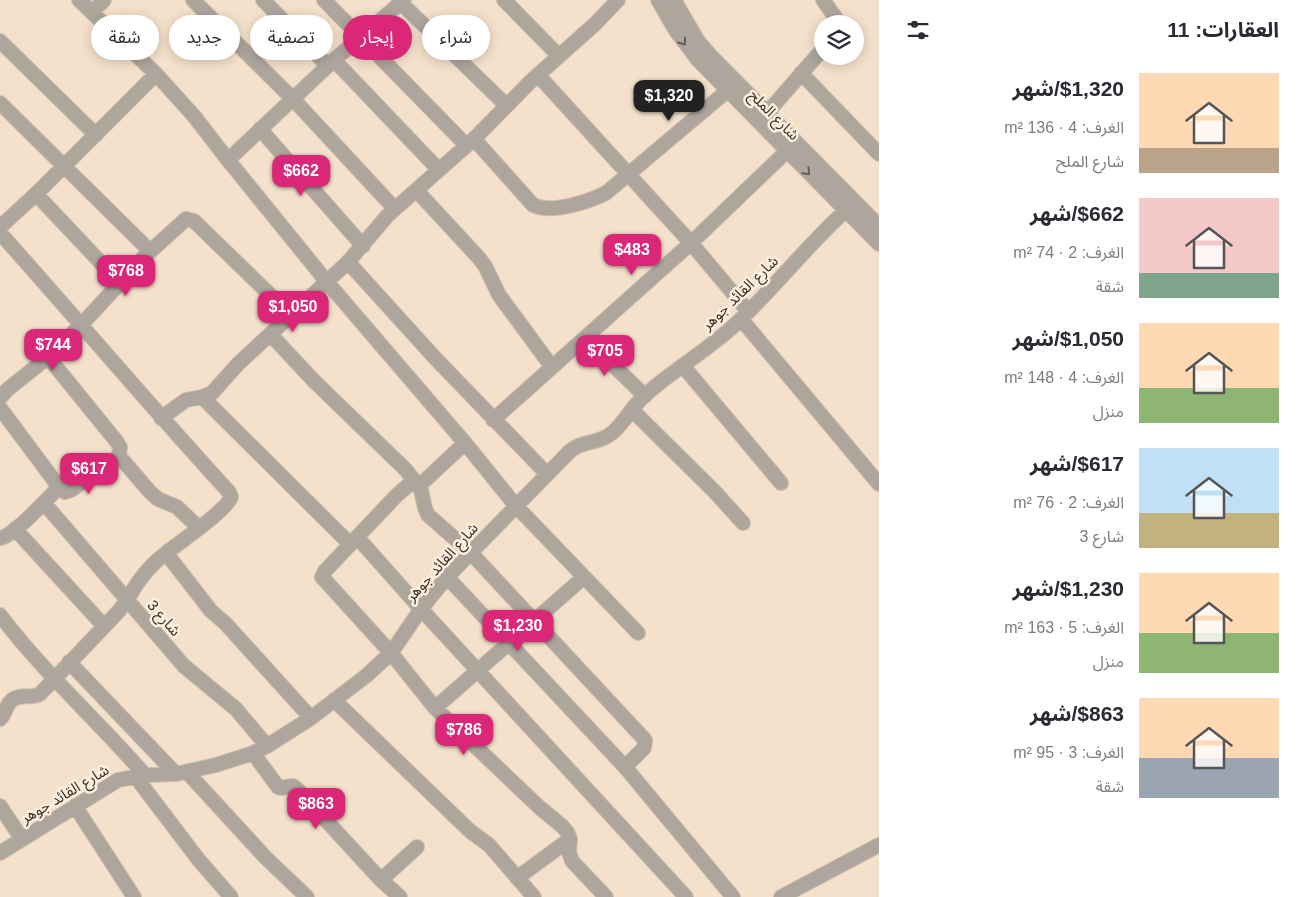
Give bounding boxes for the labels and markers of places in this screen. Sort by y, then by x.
pin: $1,320 [628,80,710,122]
pin: $662 [271,154,331,197]
pin: $483 [602,234,662,276]
pin: $768 [96,254,156,297]
pin: $1,050 [252,290,334,333]
pin: $744 [23,328,83,371]
pin: $705 [575,334,635,377]
pin: $617 [59,452,119,495]
pin: $1,230 [477,610,559,652]
pin: $786 [434,714,494,756]
pin: $863 [286,788,346,830]

